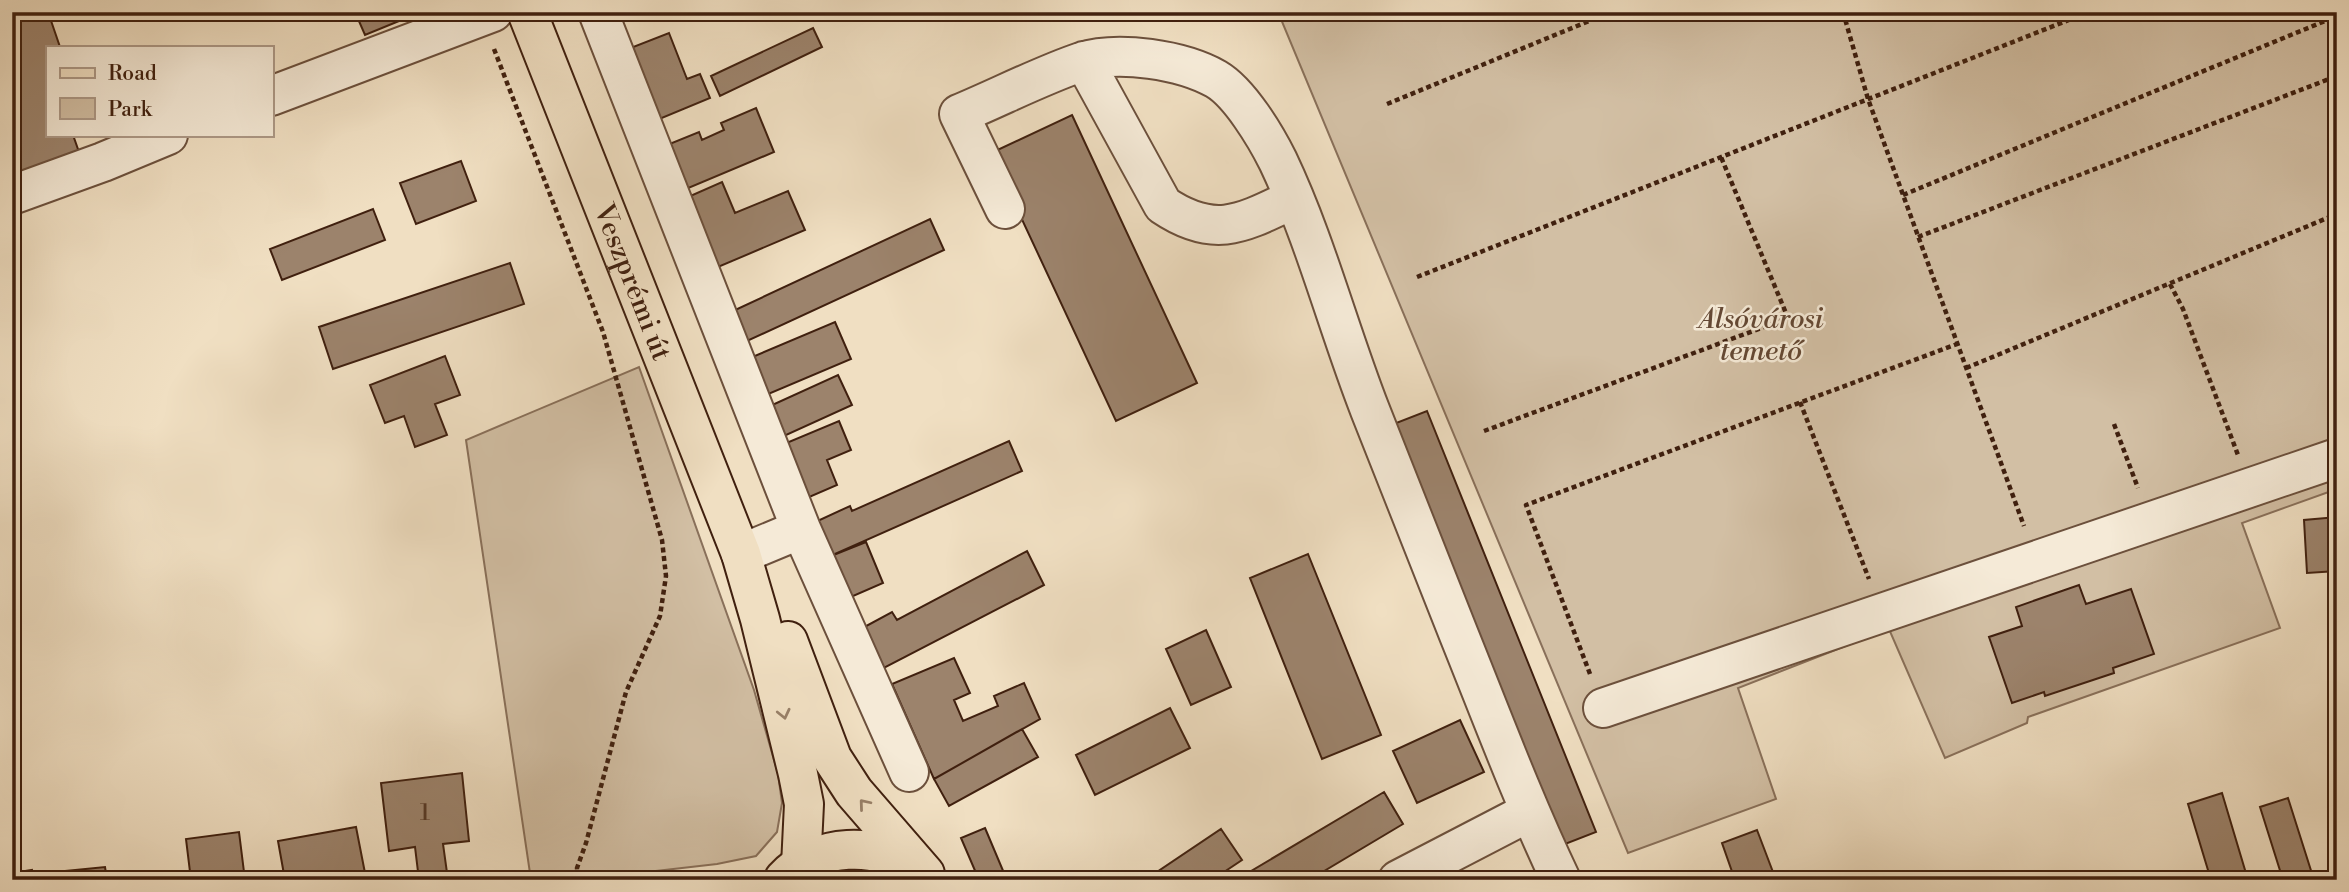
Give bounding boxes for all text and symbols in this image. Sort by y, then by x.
legend [46,46,273,136]
text: Road [108,61,157,87]
text: Park [108,97,153,123]
street label: Veszprémi út [585,198,679,366]
park label: Alsóvárosi temető [1695,302,1824,369]
one-way arrow [775,708,790,720]
house number: 1 [420,798,431,828]
one-way arrow [860,799,872,812]

